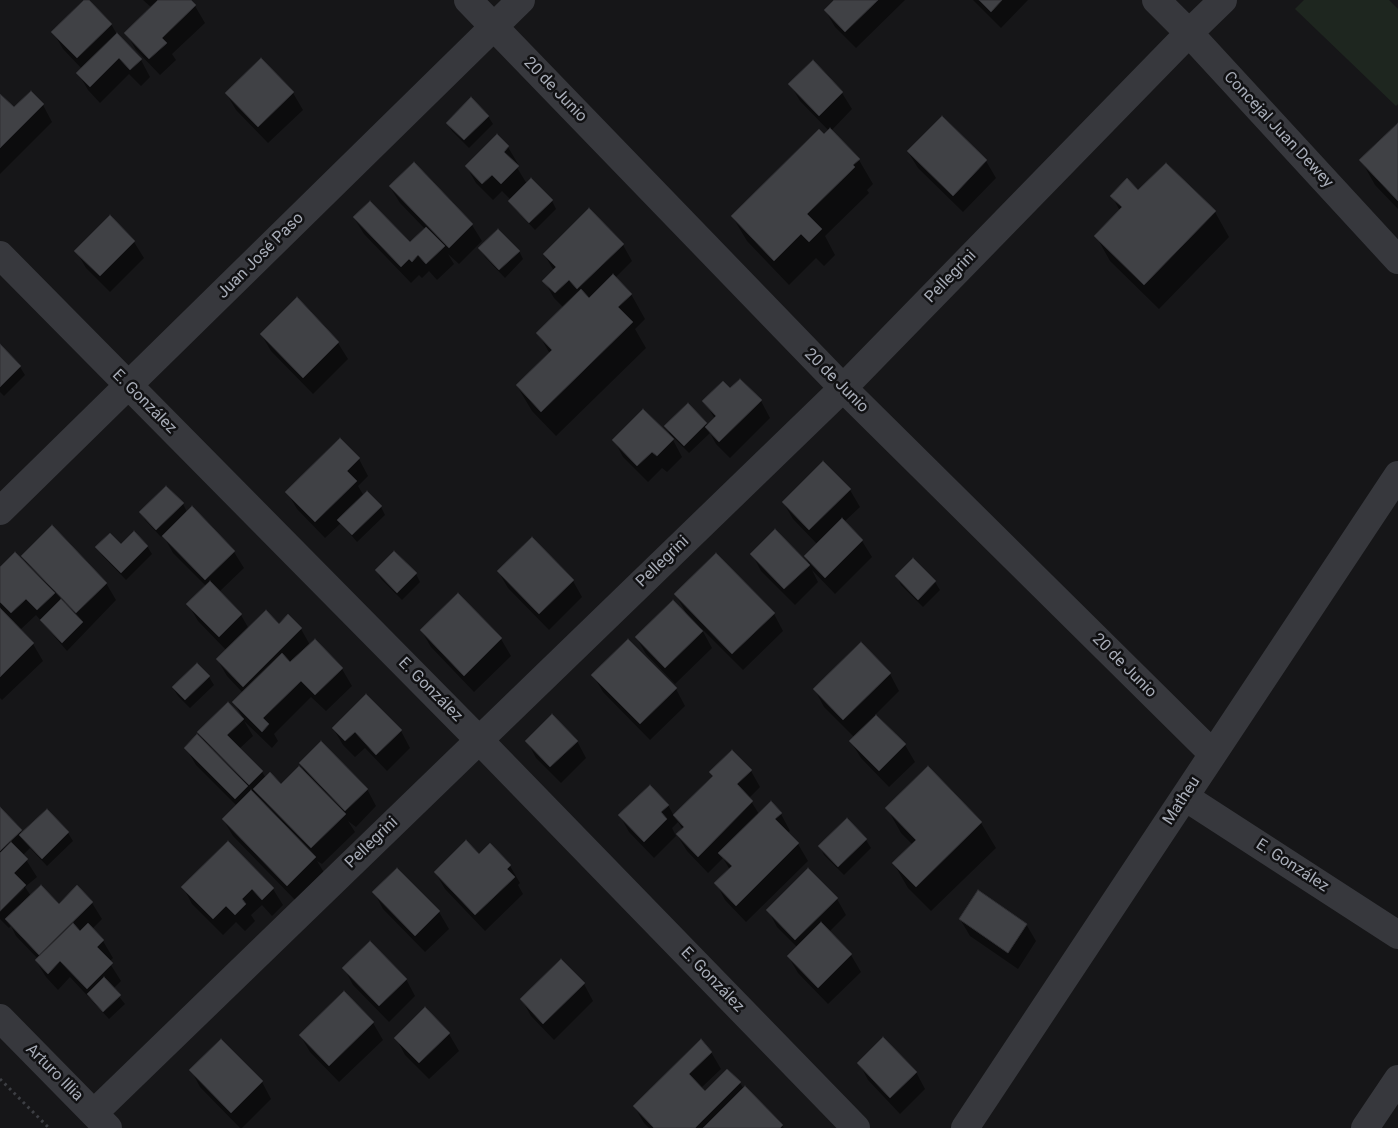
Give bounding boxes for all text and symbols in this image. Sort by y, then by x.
street label: 20 de Junio [519,54,591,126]
street label: Concejal Juan Dewey [1219,68,1337,192]
street label: Juan José Paso [214,209,308,303]
street label: Pellegrini [921,247,981,307]
street label: 20 de Junio [800,345,872,417]
street label: E. González [108,366,180,438]
street label: Pellegrini [633,532,693,592]
street label: 20 de Junio [1088,630,1160,702]
street label: E. González [394,654,466,726]
street label: Matheu [1159,773,1205,829]
street label: Pellegrini [342,813,402,873]
street label: E. González [1252,835,1332,897]
street label: E. González [676,943,748,1017]
street label: Arturo Illia [21,1040,87,1106]

